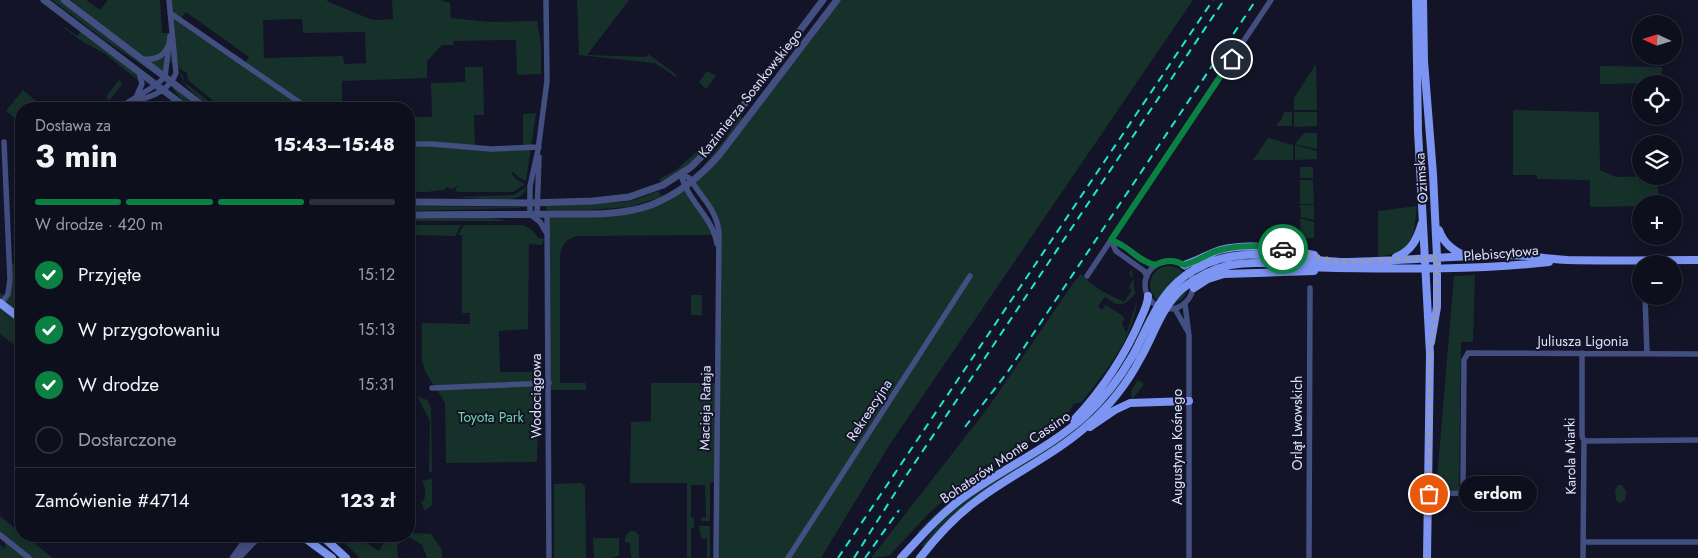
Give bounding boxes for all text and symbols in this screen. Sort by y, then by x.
north arrow [1632,15,1682,65]
map controls [1632,15,1682,305]
street label: Kazimierza Sosnkowskiego [693,24,807,162]
pin [1211,38,1253,80]
icon: home [1218,45,1246,73]
button: locate [1632,75,1682,125]
text: Dostawa za [35,114,111,137]
text: 15:43–15:48 [274,131,395,158]
text: 3 min [35,133,118,179]
button: layers [1632,135,1682,185]
street label: Ozimska [1409,152,1433,204]
button: + [1632,195,1682,245]
text: W drodze · 420 m [35,213,163,236]
courier [1258,224,1308,274]
icon: car [1269,235,1297,263]
street label: Plebiscytowa [1463,240,1539,266]
button: − [1632,255,1682,305]
icon: check [35,261,63,289]
text: Przyjęte [78,261,141,288]
text: 15:12 [358,263,395,286]
icon: check [35,316,63,344]
text: W przygotowaniu [78,316,220,343]
text: 15:13 [358,318,395,341]
street label: Juliusza Ligonia [1535,331,1629,351]
street label: Wodociągowa [526,354,546,438]
street label: Macieja Rataja [694,365,716,451]
icon: check [35,371,63,399]
text: W drodze [78,371,159,398]
text: 15:31 [358,373,395,396]
street label: Rekreacyjna [841,375,897,445]
street label: Orląt Lwowskich [1287,376,1307,470]
street label: Augustyna Kośnego [1167,389,1187,505]
street label: Bohaterów Monte Cassino [936,406,1074,508]
park label: Toyota Park [458,407,525,427]
street label: Karola Miarki [1559,417,1581,495]
text: Dostarczone [78,426,177,453]
pin [1408,473,1450,515]
callout: erdom [1459,476,1536,512]
icon: bag [1415,480,1443,508]
text: erdom [1474,482,1522,505]
text: Zamówienie #4714 [35,487,190,514]
text: 123 zł [340,487,395,514]

